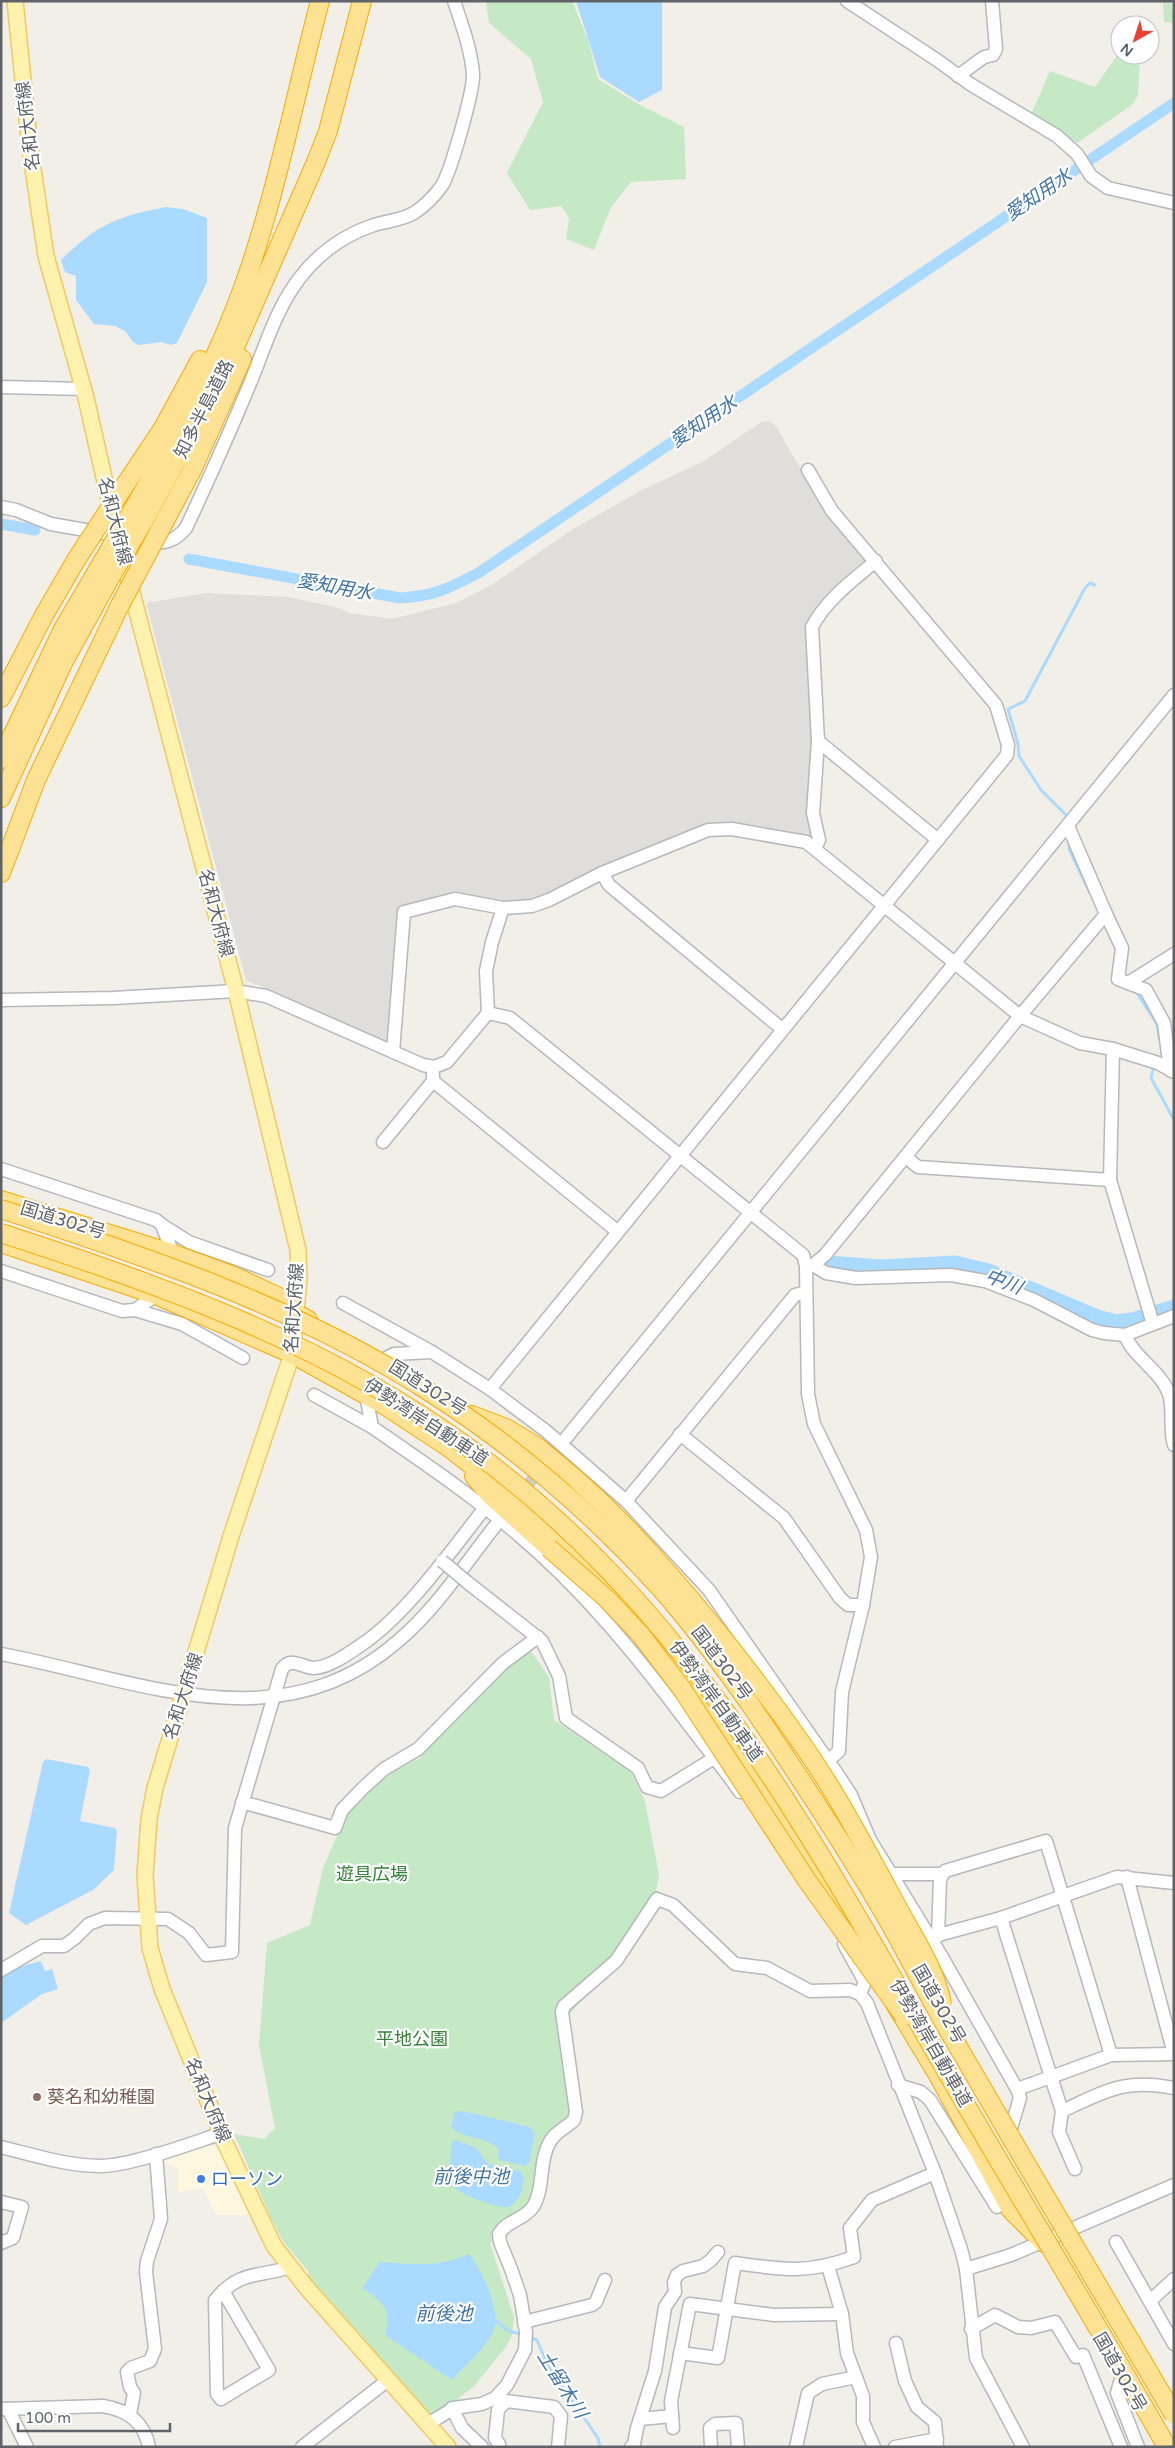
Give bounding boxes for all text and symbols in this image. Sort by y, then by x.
north arrow [1110,15,1160,65]
text: N [1117,40,1137,60]
street label: 名和大府線 [12,80,44,172]
water label: 愛知用水 [1001,163,1078,225]
street label: 知多半島道路 [170,356,238,462]
water label: 愛知用水 [666,390,743,452]
street label: 名和大府線 [93,475,137,567]
water label: 愛知用水 [295,570,376,605]
street label: 名和大府線 [194,867,238,959]
street label: 国道302号 [18,1197,108,1243]
street label: 名和大府線 [280,1262,308,1354]
water label: 中川 [982,1265,1027,1300]
street label: 国道302号 [385,1355,471,1421]
street label: 伊勢湾岸自動車道 [360,1374,492,1470]
street label: 国道302号 [687,1621,757,1705]
street label: 伊勢湾岸自動車道 [665,1636,767,1766]
street label: 名和大府線 [159,1650,207,1742]
park label: 遊具広場 [336,1863,408,1885]
street label: 国道302号 [907,1960,971,2048]
street label: 伊勢湾岸自動車道 [885,1975,977,2111]
park label: 平地公園 [376,2028,448,2050]
street label: 名和大府線 [180,2054,236,2146]
place label: 葵名和幼稚園 [47,2086,155,2108]
marker: 葵名和幼稚園 [31,2091,43,2103]
water label: 前後中池 [433,2166,511,2188]
place label: ローソン [211,2168,283,2190]
marker: ローソン [195,2173,207,2185]
water label: 前後池 [415,2303,474,2325]
street label: 国道302号 [1088,2328,1152,2416]
water label: 土留木川 [533,2346,593,2424]
scale bar [18,2400,170,2432]
text: 100 m [25,2409,71,2427]

